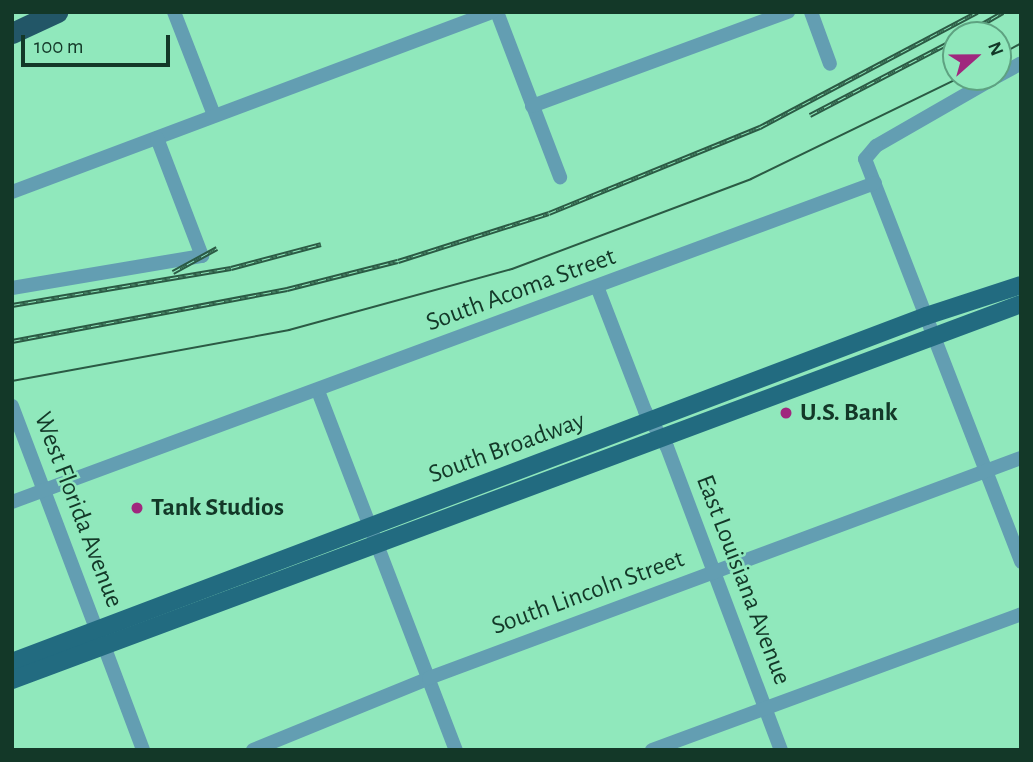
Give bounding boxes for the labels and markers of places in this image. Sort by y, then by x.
place label: U.S. Bank [800,397,898,429]
marker: U.S. Bank [778,405,794,421]
place label: Tank Studios [151,492,284,524]
marker: Tank Studios [129,500,145,516]

